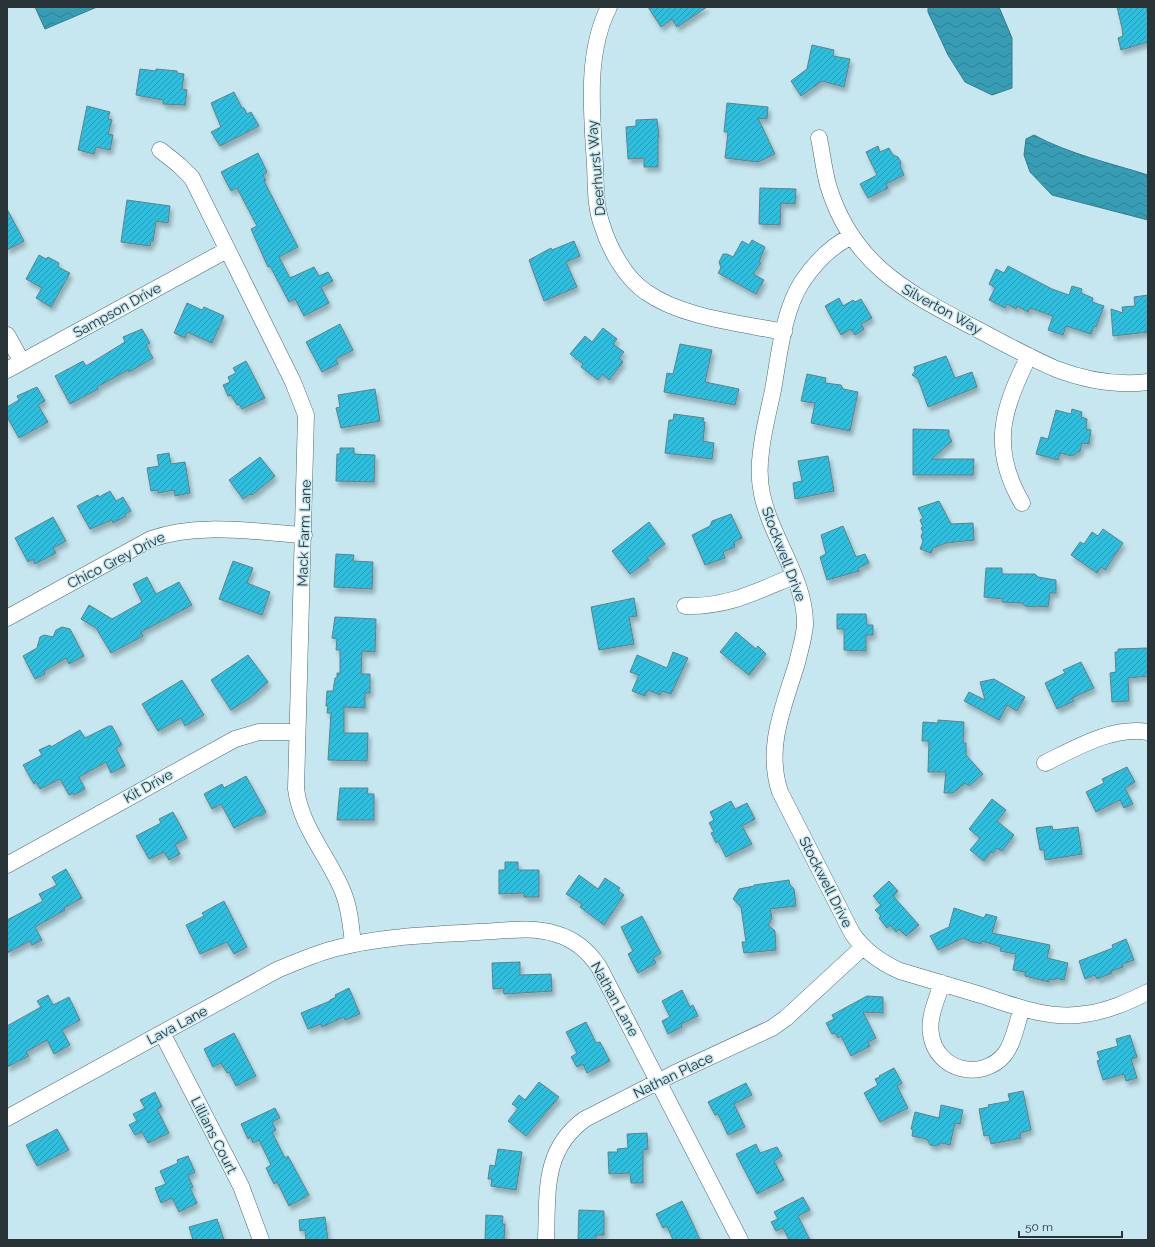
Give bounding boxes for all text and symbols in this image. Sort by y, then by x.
street label: Deerhurst Way [584,119,608,217]
street label: Sampson Drive [70,279,164,341]
street label: Silverton Way [899,281,985,338]
street label: Mack Farm Lane [294,479,314,587]
street label: Stockwell Drive [759,505,809,603]
street label: Chico Grey Drive [65,529,167,591]
street label: Kit Drive [121,766,175,806]
street label: Stockwell Drive [796,834,856,930]
street label: Nathan Lane [588,959,642,1039]
street label: Lava Lane [144,1002,210,1048]
street label: Nathan Place [631,1049,715,1101]
street label: Lillians Court [188,1094,240,1176]
scale bar [1019,1213,1122,1239]
text: 50 m [1025,1220,1053,1234]

